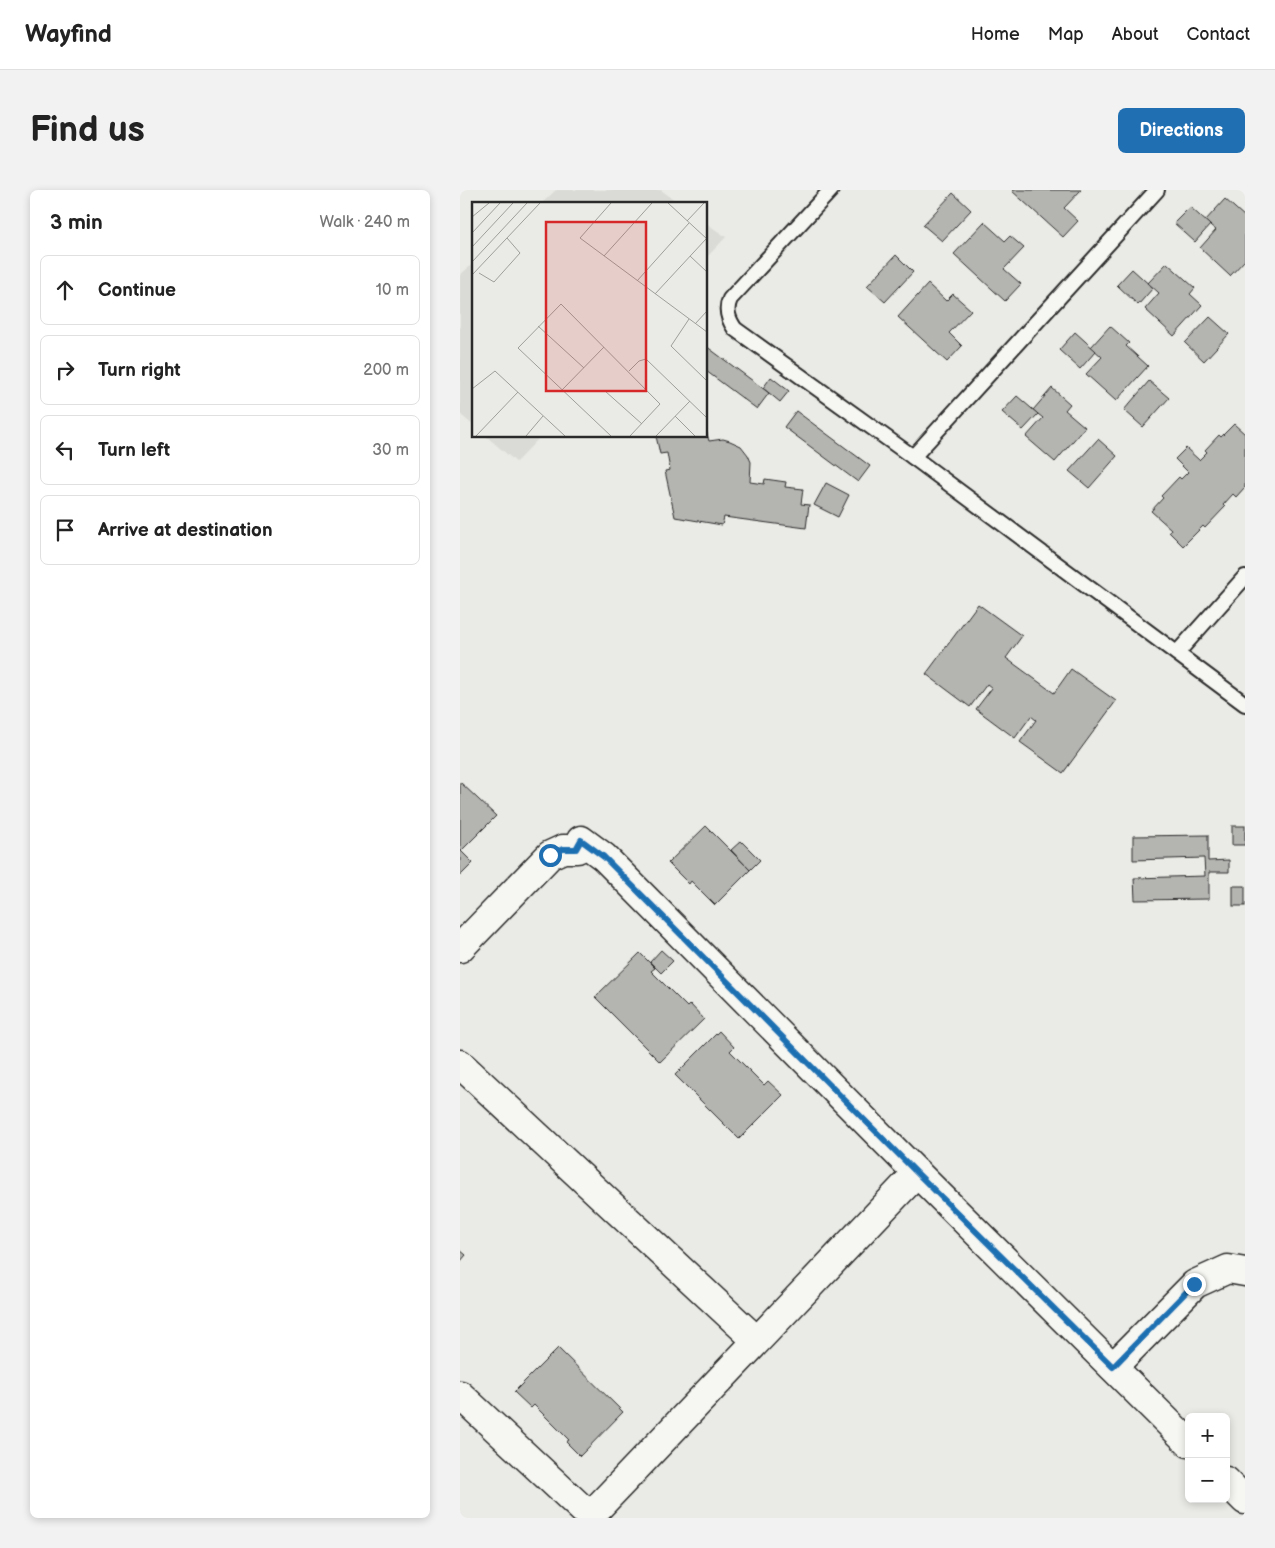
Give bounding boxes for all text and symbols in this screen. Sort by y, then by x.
text: Wayfind [25,20,112,49]
text: Home [971,24,1020,45]
text: Map [1048,24,1084,45]
text: About [1112,24,1159,45]
text: Contact [1187,24,1250,45]
button: Directions [1118,108,1245,153]
text: Find us [30,109,145,152]
inset map [472,202,708,438]
text: 3 min [50,210,103,235]
text: Walk · 240 m [320,213,410,232]
icon: ahead [51,276,79,304]
text: Continue [98,279,176,302]
text: 10 m [376,281,409,300]
icon: right [51,356,79,384]
text: Turn right [98,359,181,382]
text: 200 m [363,361,409,380]
icon: left [51,436,79,464]
text: Turn left [98,439,170,462]
text: 30 m [372,441,409,460]
icon: arrive [51,516,79,544]
text: Arrive at destination [98,519,273,542]
route start [539,844,562,867]
route end [1183,1273,1206,1296]
map controls [1185,1413,1230,1503]
button: + [1185,1413,1230,1458]
button: − [1185,1458,1230,1503]

